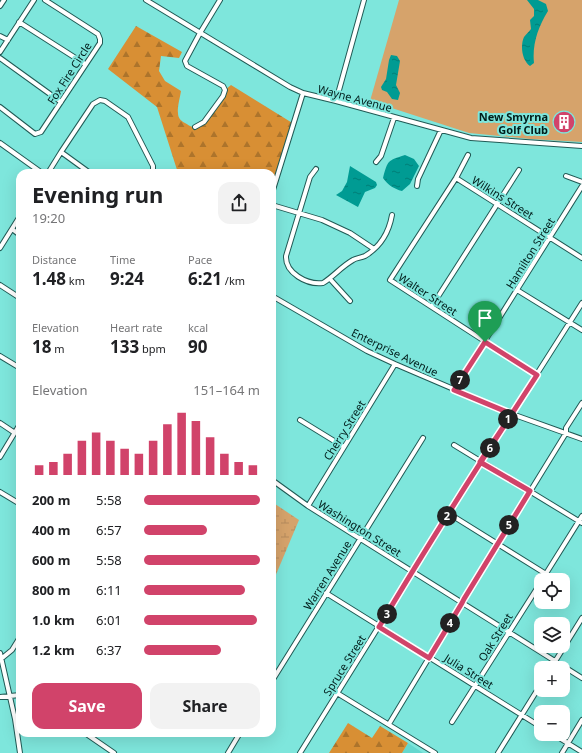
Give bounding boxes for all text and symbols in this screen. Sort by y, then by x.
street label: Fox Fire Circle [43,39,95,107]
street label: Wayne Avenue [316,81,394,115]
place label: New Smyrna Golf Club [479,109,548,137]
building icon: New Smyrna Golf Club [551,109,577,135]
street label: Wilkins Street [469,172,537,222]
text: Evening run [32,179,163,209]
button: share [218,182,260,224]
text: 19:20 [32,209,65,227]
street label: Hamilton Street [502,215,558,291]
text: Distance [32,252,77,267]
text: Time [110,252,135,267]
text: Pace [188,252,212,267]
text: 1.48 [32,267,66,290]
text: 9:24 [110,267,144,290]
text: 6:21 [188,267,222,290]
street label: Walter Street [396,269,460,319]
text: km [66,273,85,288]
text: /km [222,273,245,288]
pin [468,301,502,342]
icon: arrive [474,307,496,329]
text: Elevation [32,320,79,335]
text: Heart rate [110,320,163,335]
text: kcal [188,320,208,335]
street label: Enterprise Avenue [349,324,441,380]
text: 18 [32,335,51,358]
text: 133 [110,335,139,358]
text: 90 [188,335,207,358]
text: m [51,341,65,356]
text: bpm [139,341,166,356]
pin: 7 [450,370,470,390]
text: 7 [457,372,463,387]
text: Elevation [32,381,88,399]
text: 151–164 m [193,381,260,399]
street label: Cherry Street [320,397,368,463]
pin: 1 [498,409,518,429]
text: 1 [505,411,511,426]
pin: 6 [480,438,500,458]
text: 6 [487,440,493,455]
text: 200 m [32,491,70,509]
text: 5:58 [96,491,122,509]
street label: Washington Street [315,496,405,560]
pin: 2 [437,506,457,526]
text: 2 [444,508,450,523]
pin: 5 [499,515,519,535]
text: 5 [506,517,512,532]
text: 400 m [32,521,70,539]
text: 6:57 [96,521,122,539]
street label: Warren Avenue [300,537,354,613]
text: 600 m [32,551,70,569]
text: 5:58 [96,551,122,569]
map controls [534,573,570,741]
button: locate [534,573,570,609]
text: 800 m [32,581,70,599]
text: 6:11 [96,581,122,599]
pin: 3 [377,604,397,624]
text: 3 [384,606,390,621]
street label: Oak Street [474,610,516,664]
text: 1.0 km [32,611,75,629]
text: 6:01 [96,611,122,629]
pin: 4 [440,613,460,633]
text: 4 [447,615,453,630]
button: layers [534,617,570,653]
street label: Spruce Street [319,632,369,698]
text: 1.2 km [32,641,75,659]
text: 6:37 [96,641,122,659]
street label: Julia Street [441,649,496,692]
button: + [534,661,570,697]
button: Save [32,683,142,729]
button: Share [150,683,260,729]
button: − [534,705,570,741]

